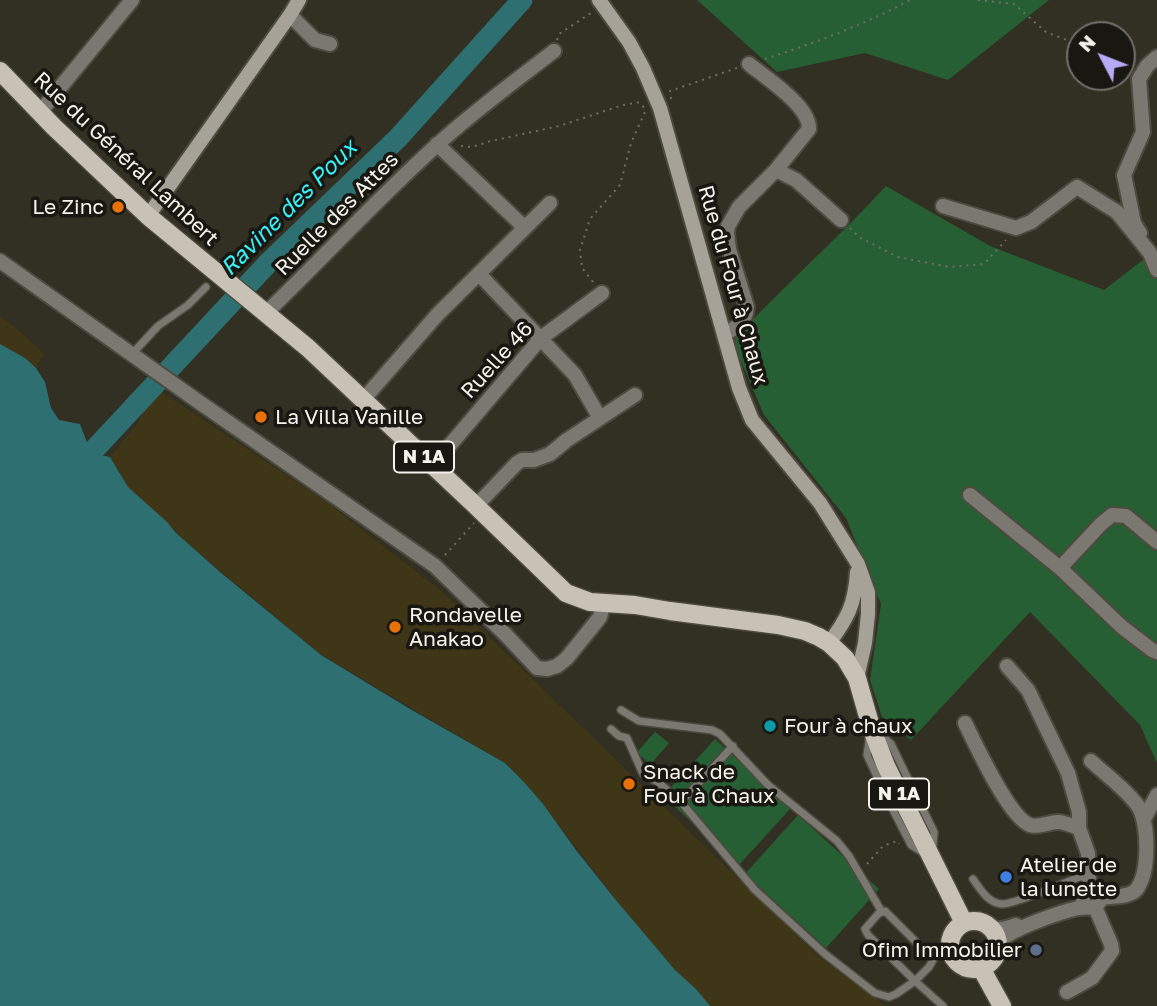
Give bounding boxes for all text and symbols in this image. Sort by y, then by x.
north arrow [1066,21,1136,91]
text: N [1073,30,1100,56]
street label: Rue du Général Lambert [28,67,224,251]
water label: Ravine des Poux [215,134,363,282]
street label: Ruelle des Attes [270,147,404,281]
street label: Rue du Four à Chaux [692,182,774,388]
place label: Le Zinc [32,194,104,220]
marker: Le Zinc [110,199,126,215]
street label: Ruelle 46 [456,316,538,404]
place label: La Villa Vanille [275,404,423,430]
marker: La Villa Vanille [253,409,269,425]
road number: N 1A [394,442,454,472]
place label: Rondavelle Anakao [409,602,522,652]
marker: Rondavelle Anakao [387,619,403,635]
place label: Four à chaux [784,713,913,739]
marker: Four à chaux [762,718,778,734]
place label: Snack de Four à Chaux [643,759,774,809]
marker: Snack de Four à Chaux [621,776,637,792]
road number: N 1A [869,778,929,810]
place label: Atelier de la lunette [1020,852,1117,902]
marker: Atelier de la lunette [998,869,1014,885]
place label: Ofim Immobilier [862,937,1022,963]
marker: Ofim Immobilier [1028,942,1044,958]

